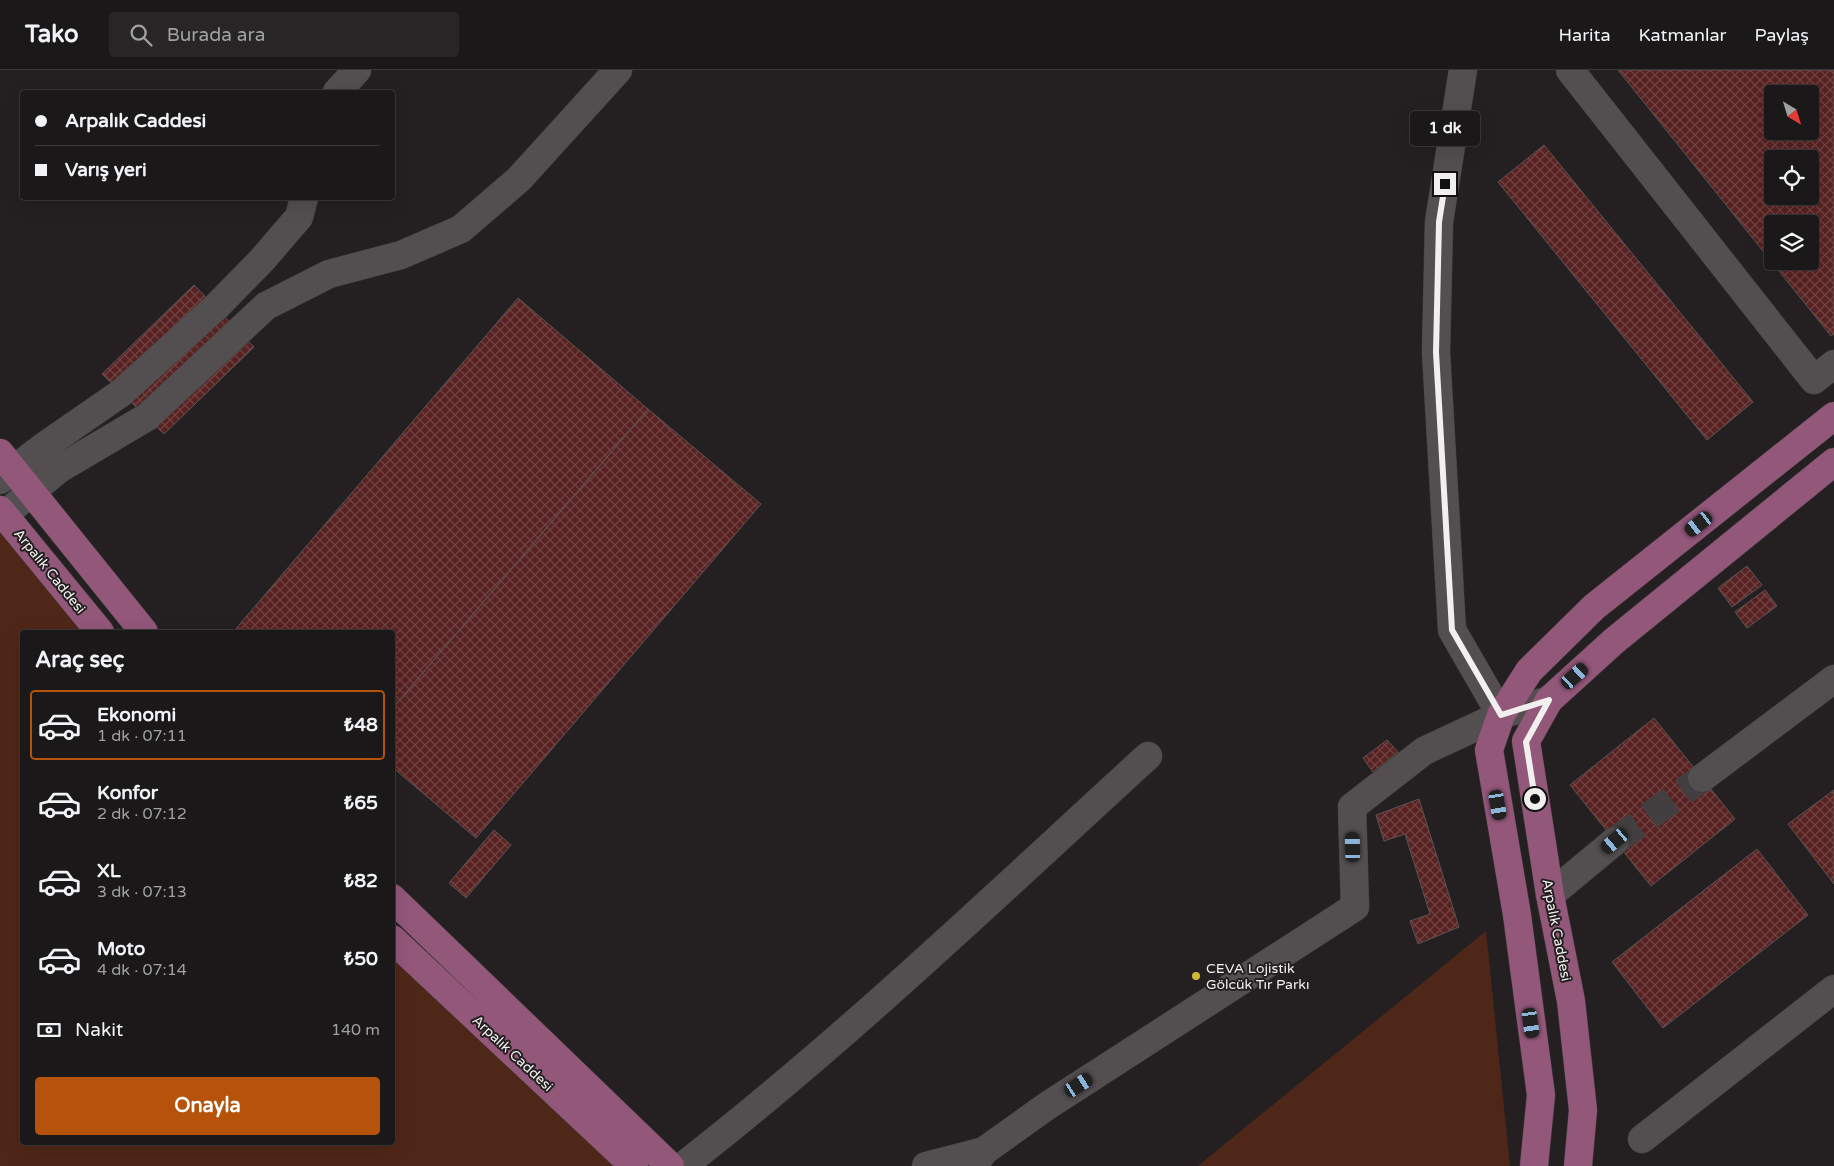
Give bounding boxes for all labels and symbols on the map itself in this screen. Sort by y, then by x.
north arrow [1764,85,1819,140]
callout: 1 dk [1410,112,1480,146]
route end [1434,173,1456,195]
car [1682,509,1715,539]
street label: Arpalık Caddesi [10,526,89,617]
car [1558,660,1591,692]
route start [1524,788,1546,810]
car [1488,789,1507,821]
car [1598,826,1631,856]
car [1345,832,1360,862]
street label: Arpalık Caddesi [1538,877,1575,983]
place label: CEVA Lojistik Gölcük Tır Parkı [1206,960,1309,993]
marker: CEVA Lojistik Gölcük Tır Parkı [1190,970,1202,982]
car [1521,1007,1540,1039]
street label: Arpalık Caddesi [469,1012,557,1095]
car [1062,1071,1095,1099]

